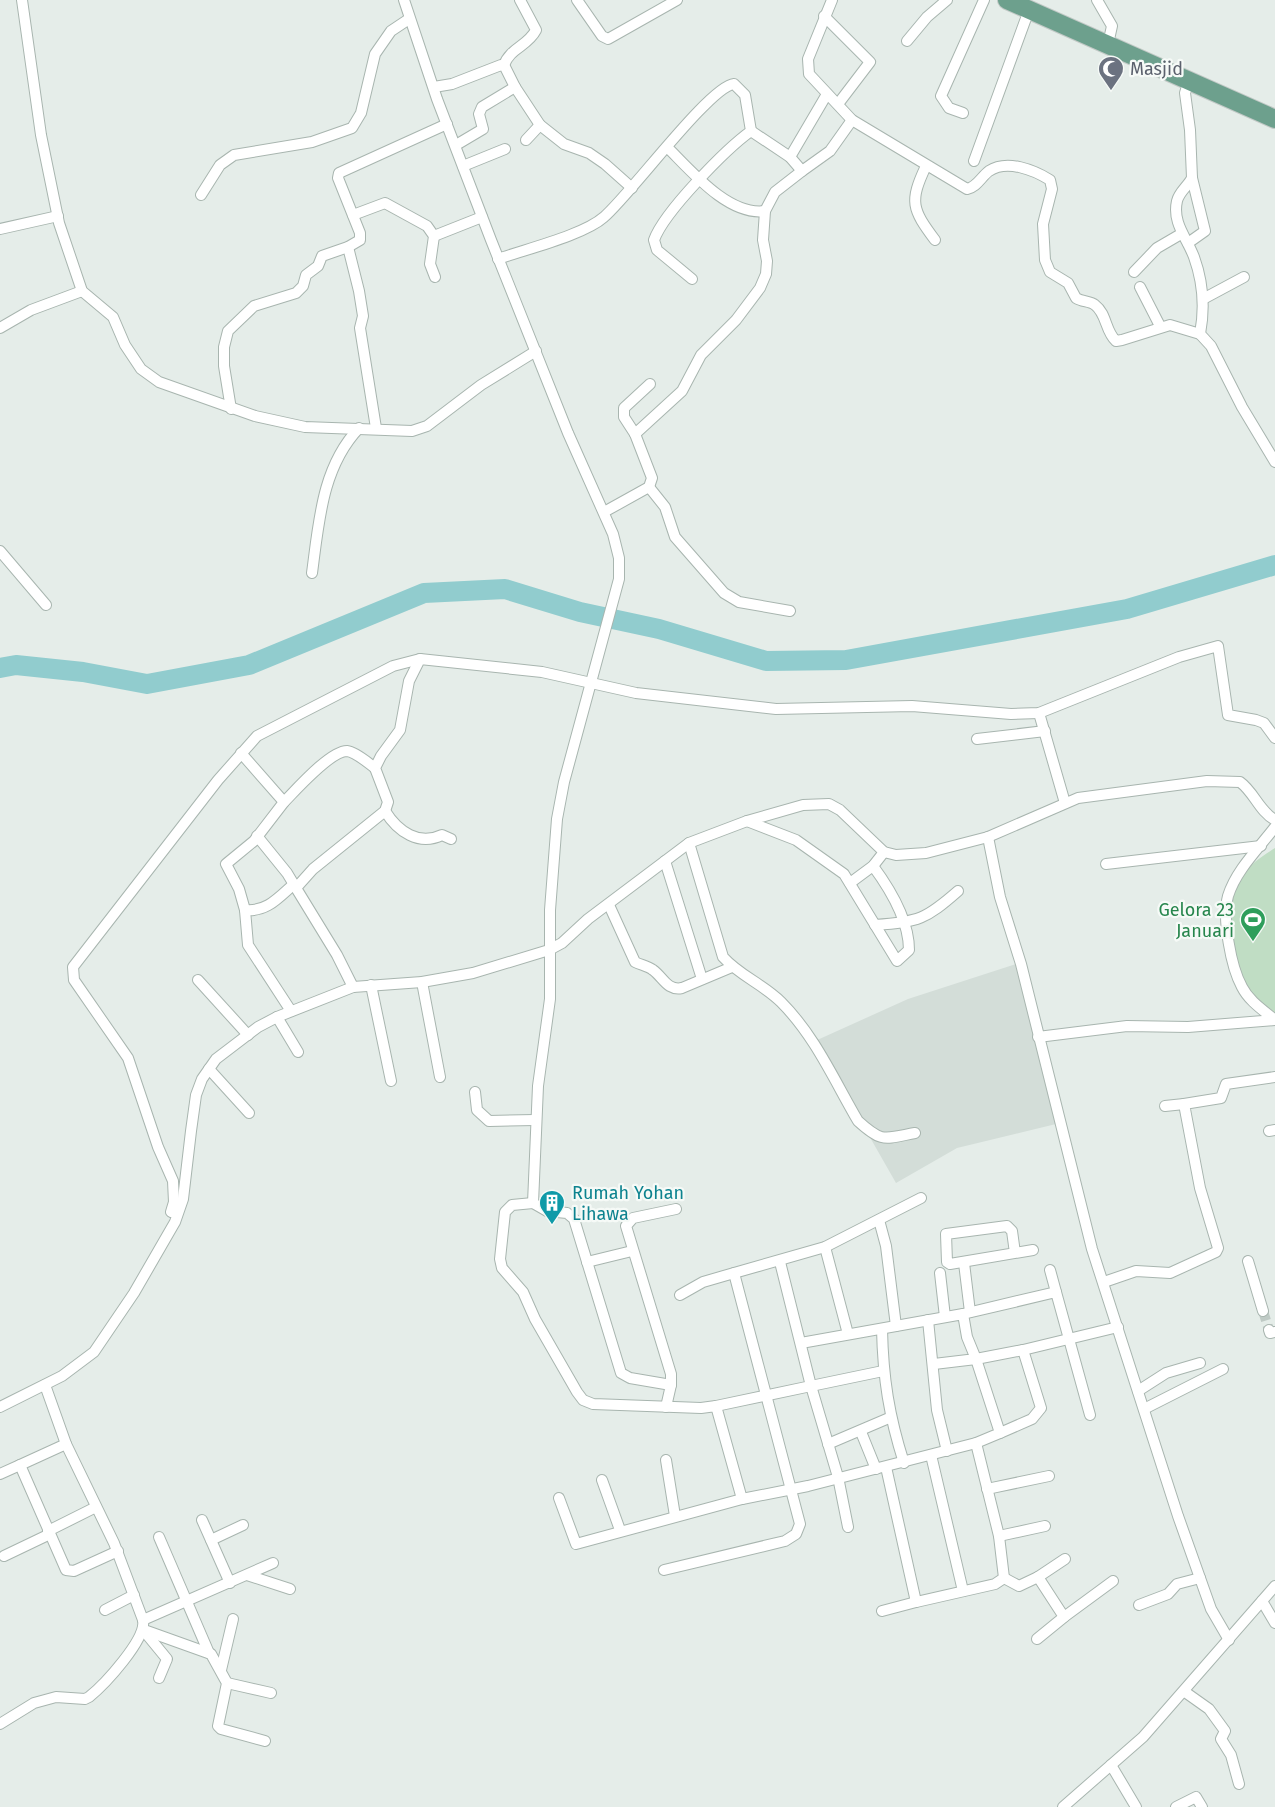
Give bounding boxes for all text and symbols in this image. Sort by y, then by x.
mosque icon: Masjid [1096,54,1126,92]
place label: Masjid [1130,58,1183,80]
place label: Gelora 23 Januari [1158,899,1234,942]
sports icon: Gelora 23 Januari [1238,905,1268,943]
place label: Rumah Yohan Lihawa [572,1182,684,1225]
building icon: Rumah Yohan Lihawa [537,1188,567,1226]

